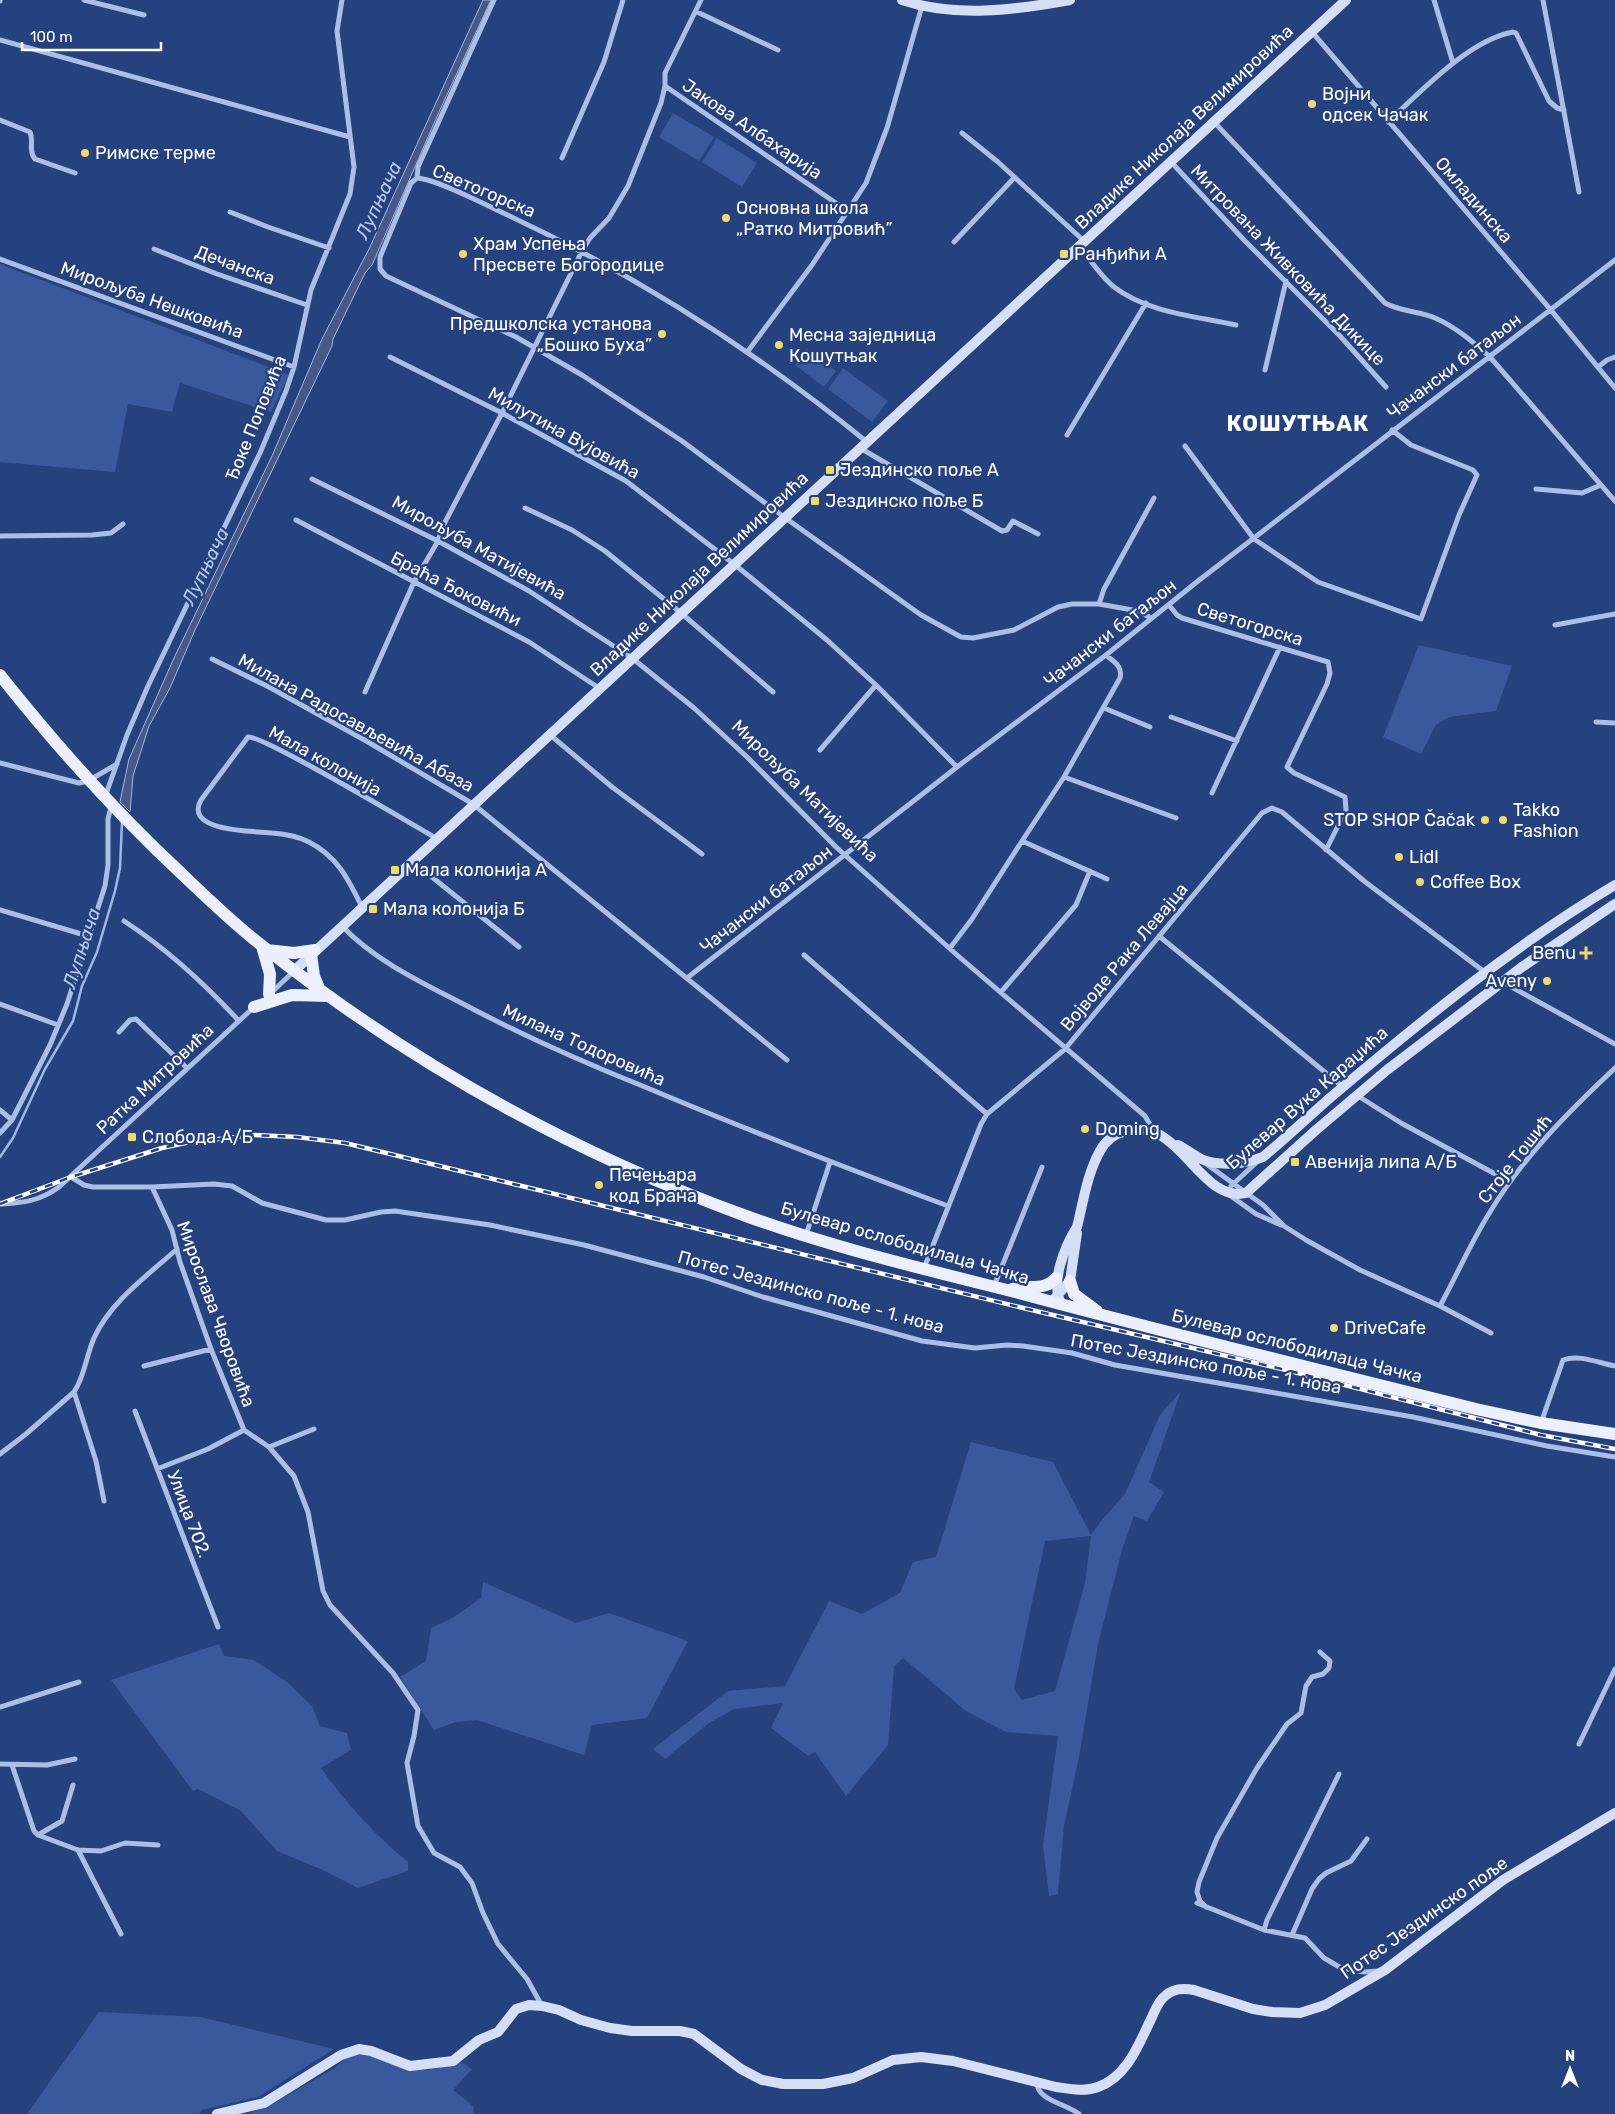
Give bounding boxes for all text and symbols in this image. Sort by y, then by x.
scale bar [22,20,161,52]
street label: Владике Николаја Велимировића [1070,20,1298,234]
text: 100 m [30,28,72,46]
street label: Јакова Албахарија [678,74,826,184]
place label: Војни одсек Чачак [1322,83,1429,126]
marker: Војни одсек Чачак [1306,98,1318,110]
place label: Римске терме [95,142,216,164]
marker: Римске терме [79,147,91,159]
street label: Омладинска [1431,152,1517,248]
water label: Лупњача [350,158,406,244]
street label: Светогорска [429,159,539,223]
street label: Митрована Живковића Дикице [1186,160,1390,370]
place label: Основна школа „Ратко Митровић” [736,197,893,240]
marker: Основна школа „Ратко Митровић” [720,212,732,224]
place label: Храм Успења Пресвете Богородице [473,233,664,276]
street label: Дечанска [192,240,278,290]
place label: Ранђићи А [1074,243,1167,265]
marker: Храм Успења Пресвете Богородице [457,248,469,260]
marker: Ранђићи А [1058,248,1070,260]
street label: Мирољуба Нешковића [58,257,246,343]
street label: Чачански батаљон [1383,308,1525,424]
place label: Предшколска установа „Бошко Буха” [450,313,652,356]
place label: Месна заједница Кошутњак [789,324,936,367]
marker: Предшколска установа „Бошко Буха” [656,328,668,340]
marker: Месна заједница Кошутњак [773,339,785,351]
street label: Ђоке Поповића [221,352,291,484]
street label: Милутина Вујовића [484,382,644,484]
district label: КОШУТЊАК [1227,410,1369,437]
place label: Јездинско поље А [840,459,999,481]
marker: Јездинско поље А [824,464,836,476]
street label: Владике Николаја Велимировића [585,467,813,681]
place label: Јездинско поље Б [825,490,983,512]
street label: Мирољуба Матијевића [388,491,570,605]
marker: Јездинско поље Б [809,495,821,507]
water label: Лупњача [176,524,234,609]
street label: Браћа Ђоковићи [387,547,525,631]
street label: Чачански батаљон [1039,574,1181,692]
street label: Светогорска [1194,597,1306,651]
street label: Милана Радосављевића Абаза [234,649,478,797]
street label: Мирољуба Матијевића [727,715,883,867]
street label: Мала колонија [265,721,385,801]
place label: Takko Fashion [1513,799,1579,842]
place label: STOP SHOP Čačak [1323,809,1476,831]
marker: STOP SHOP Čačak [1479,814,1491,826]
marker: Takko Fashion [1497,814,1509,826]
street label: Чачански батаљон [695,840,837,958]
place label: Lidl [1409,846,1439,868]
marker: Lidl [1393,851,1405,863]
place label: Мала колонија А [405,859,547,881]
marker: Мала колонија А [389,864,401,876]
place label: Coffee Box [1430,871,1521,893]
marker: Coffee Box [1414,876,1426,888]
street label: Војводе Рака Левајца [1056,878,1192,1036]
place label: Мала колонија Б [383,898,525,920]
marker: Мала колонија Б [367,903,379,915]
water label: Лупњача [57,905,105,992]
place label: Benu [1532,942,1576,964]
marker: Benu [1580,947,1592,959]
place label: Aveny [1485,970,1537,992]
marker: Aveny [1541,975,1553,987]
street label: Милана Тодоровића [499,999,669,1091]
street label: Ратка Митровића [92,1019,218,1139]
street label: Булевар Вука Караџића [1222,1022,1392,1174]
street label: Стоје Тошић [1473,1110,1557,1208]
place label: Doming [1095,1118,1160,1140]
marker: Doming [1079,1123,1091,1135]
place label: Слобода А/Б [142,1126,253,1148]
marker: Слобода А/Б [126,1131,138,1143]
place label: Авенија липа А/Б [1305,1151,1457,1173]
marker: Авенија липа А/Б [1289,1156,1301,1168]
place label: Печењара код Брана [609,1164,697,1207]
marker: Печењара код Брана [593,1179,605,1191]
street label: Булевар ослободилаца Чачка [778,1197,1032,1289]
street label: Мирослава Чворовића [172,1218,260,1410]
street label: Потес Јездинско поље - 1. нова [676,1246,946,1338]
street label: Булевар ослободилаца Чачка [1170,1304,1424,1388]
place label: DriveCafe [1344,1317,1426,1339]
marker: DriveCafe [1328,1322,1340,1334]
street label: Потес Јездинско поље - 1. нова [1069,1329,1343,1399]
street label: Улица 702. [162,1467,216,1561]
street label: Потес Јездинско поље [1336,1852,1512,1984]
north arrow [1545,2044,1595,2094]
text: N [1565,2048,1575,2065]

